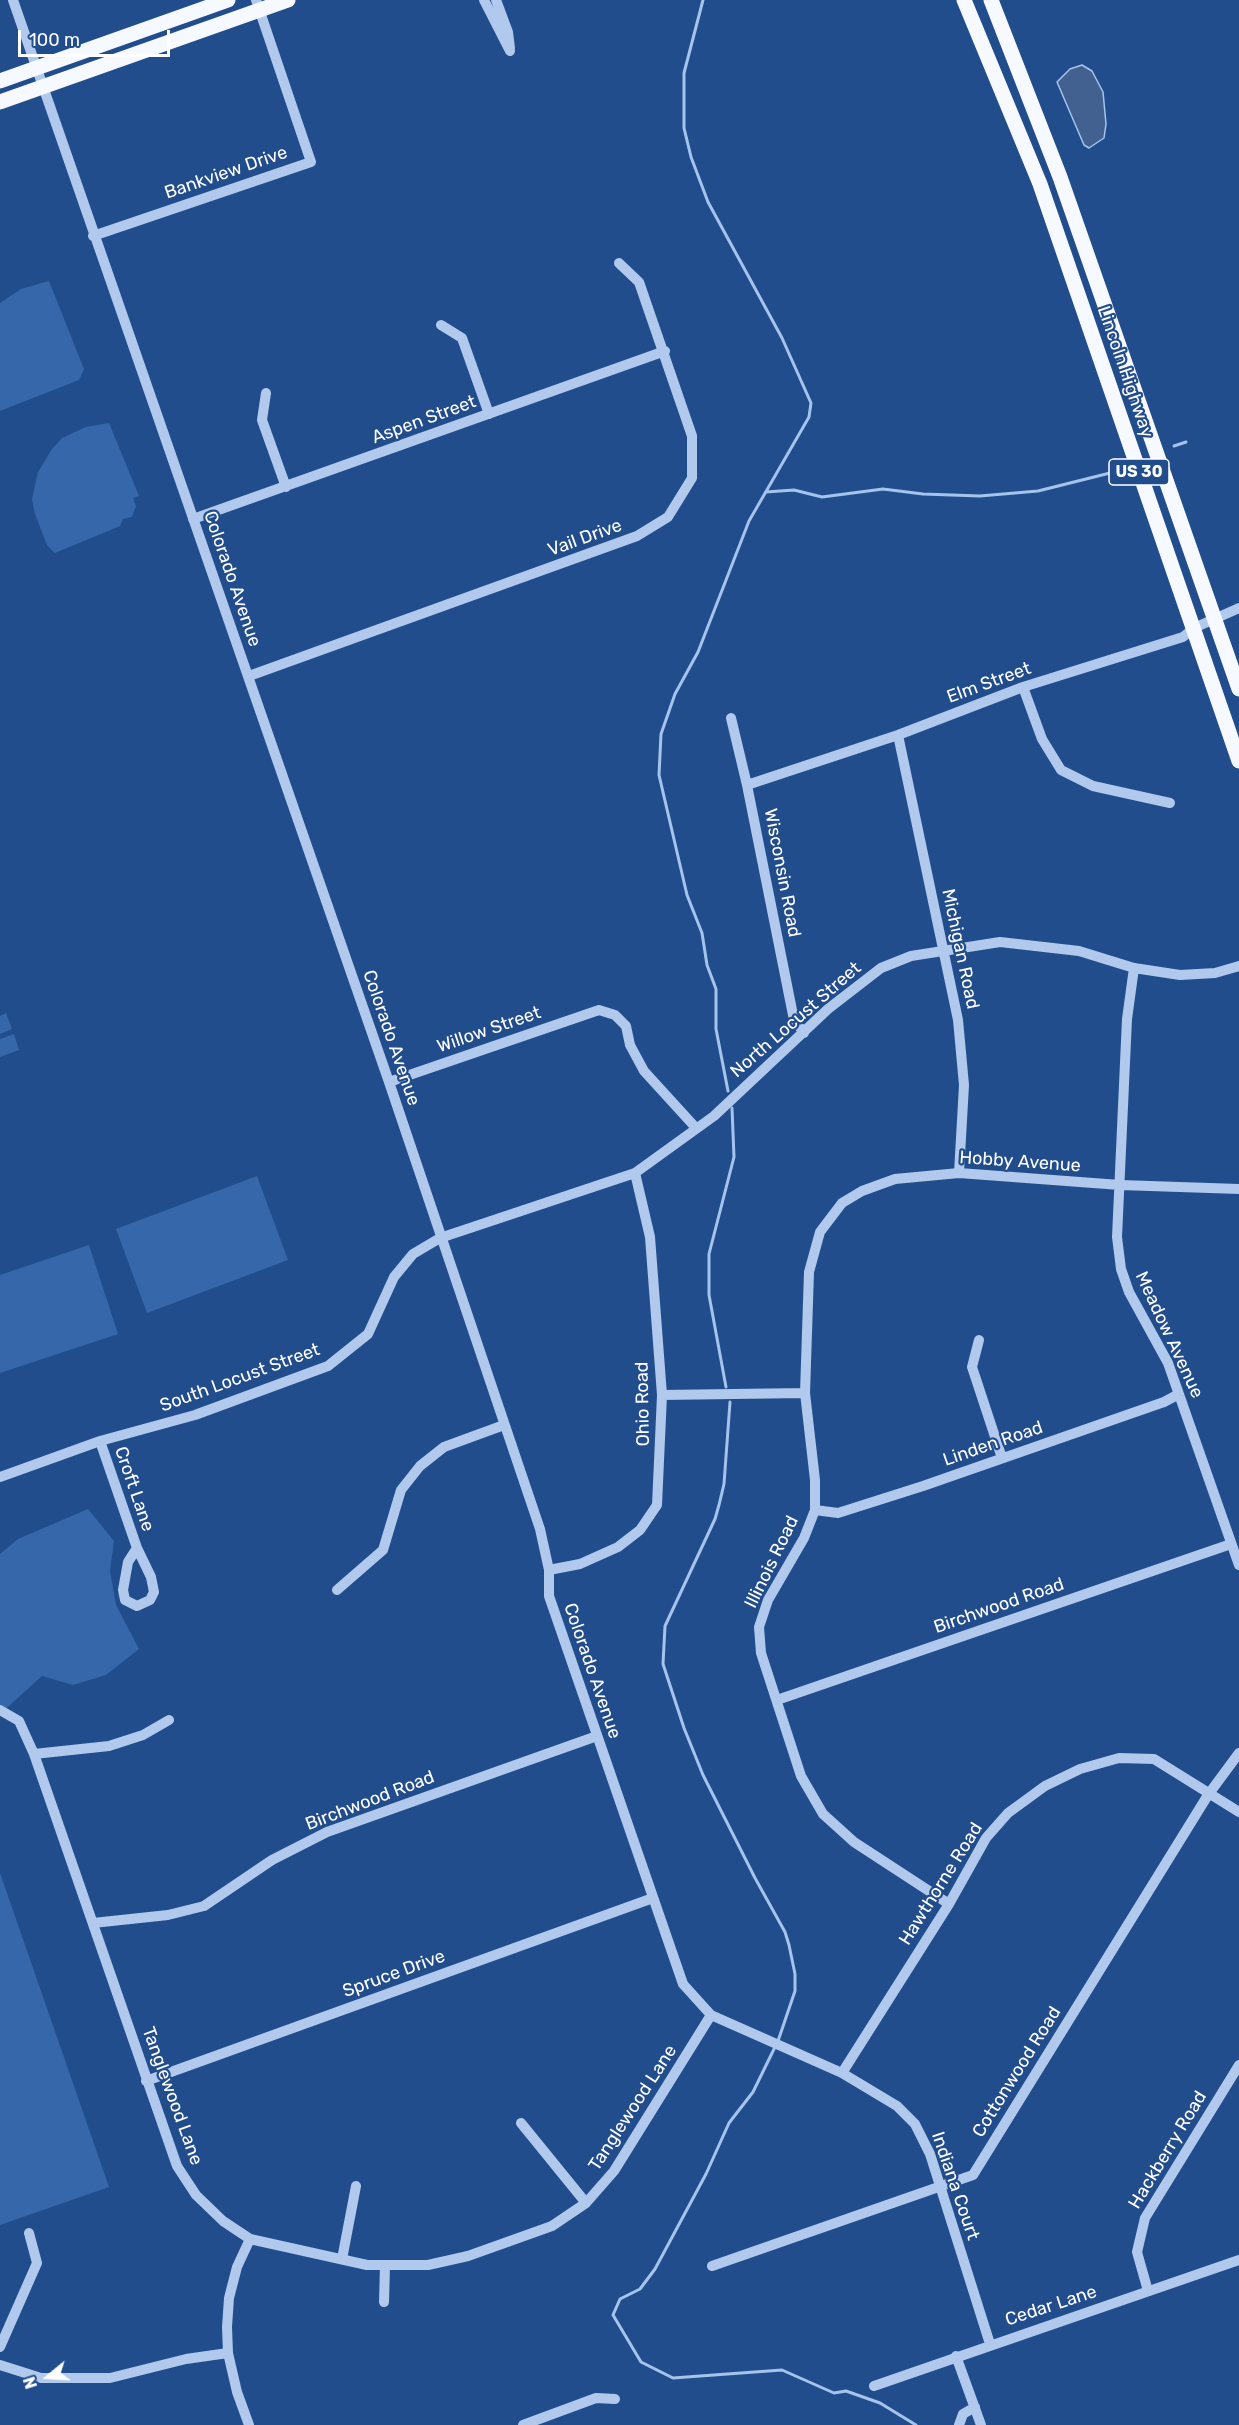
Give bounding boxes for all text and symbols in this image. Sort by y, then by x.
scale bar [21,18,172,56]
text: 100 m [29,29,80,51]
street label: Bankview Drive [162,142,290,204]
street label: Lincoln Highway [1092,303,1158,441]
street label: Aspen Street [369,391,479,449]
road number: US 30 [1109,459,1169,485]
street label: Colorado Avenue [199,508,265,650]
street label: Vail Drive [545,515,625,561]
street label: Elm Street [944,658,1034,708]
street label: Wisconsin Road [759,807,805,939]
street label: Michigan Road [937,887,983,1011]
street label: North Locust Street [726,957,866,1083]
street label: Colorado Avenue [358,967,424,1109]
street label: Willow Street [434,1002,544,1058]
street label: Hobby Avenue [959,1147,1081,1177]
street label: Meadow Avenue [1130,1268,1208,1402]
street label: South Locust Street [157,1339,323,1417]
street label: Ohio Road [631,1361,655,1447]
street label: Linden Road [940,1417,1046,1471]
street label: Croft Lane [109,1444,159,1534]
street label: Illinois Road [740,1512,804,1612]
street label: Birchwood Road [931,1574,1067,1638]
street label: Colorado Avenue [559,1600,625,1742]
street label: Birchwood Road [302,1766,438,1836]
street label: Hawthorne Road [895,1819,987,1949]
street label: Spruce Drive [340,1945,448,2003]
street label: Cottonwood Road [968,2003,1066,2141]
street label: Tanglewood Lane [137,2024,207,2168]
street label: Tanglewood Lane [584,2041,682,2175]
street label: Hackberry Road [1124,2087,1212,2213]
street label: Indiana Court [926,2129,984,2243]
street label: Cedar Lane [1002,2281,1100,2331]
north arrow [18,2347,78,2407]
text: N [20,2374,41,2391]

